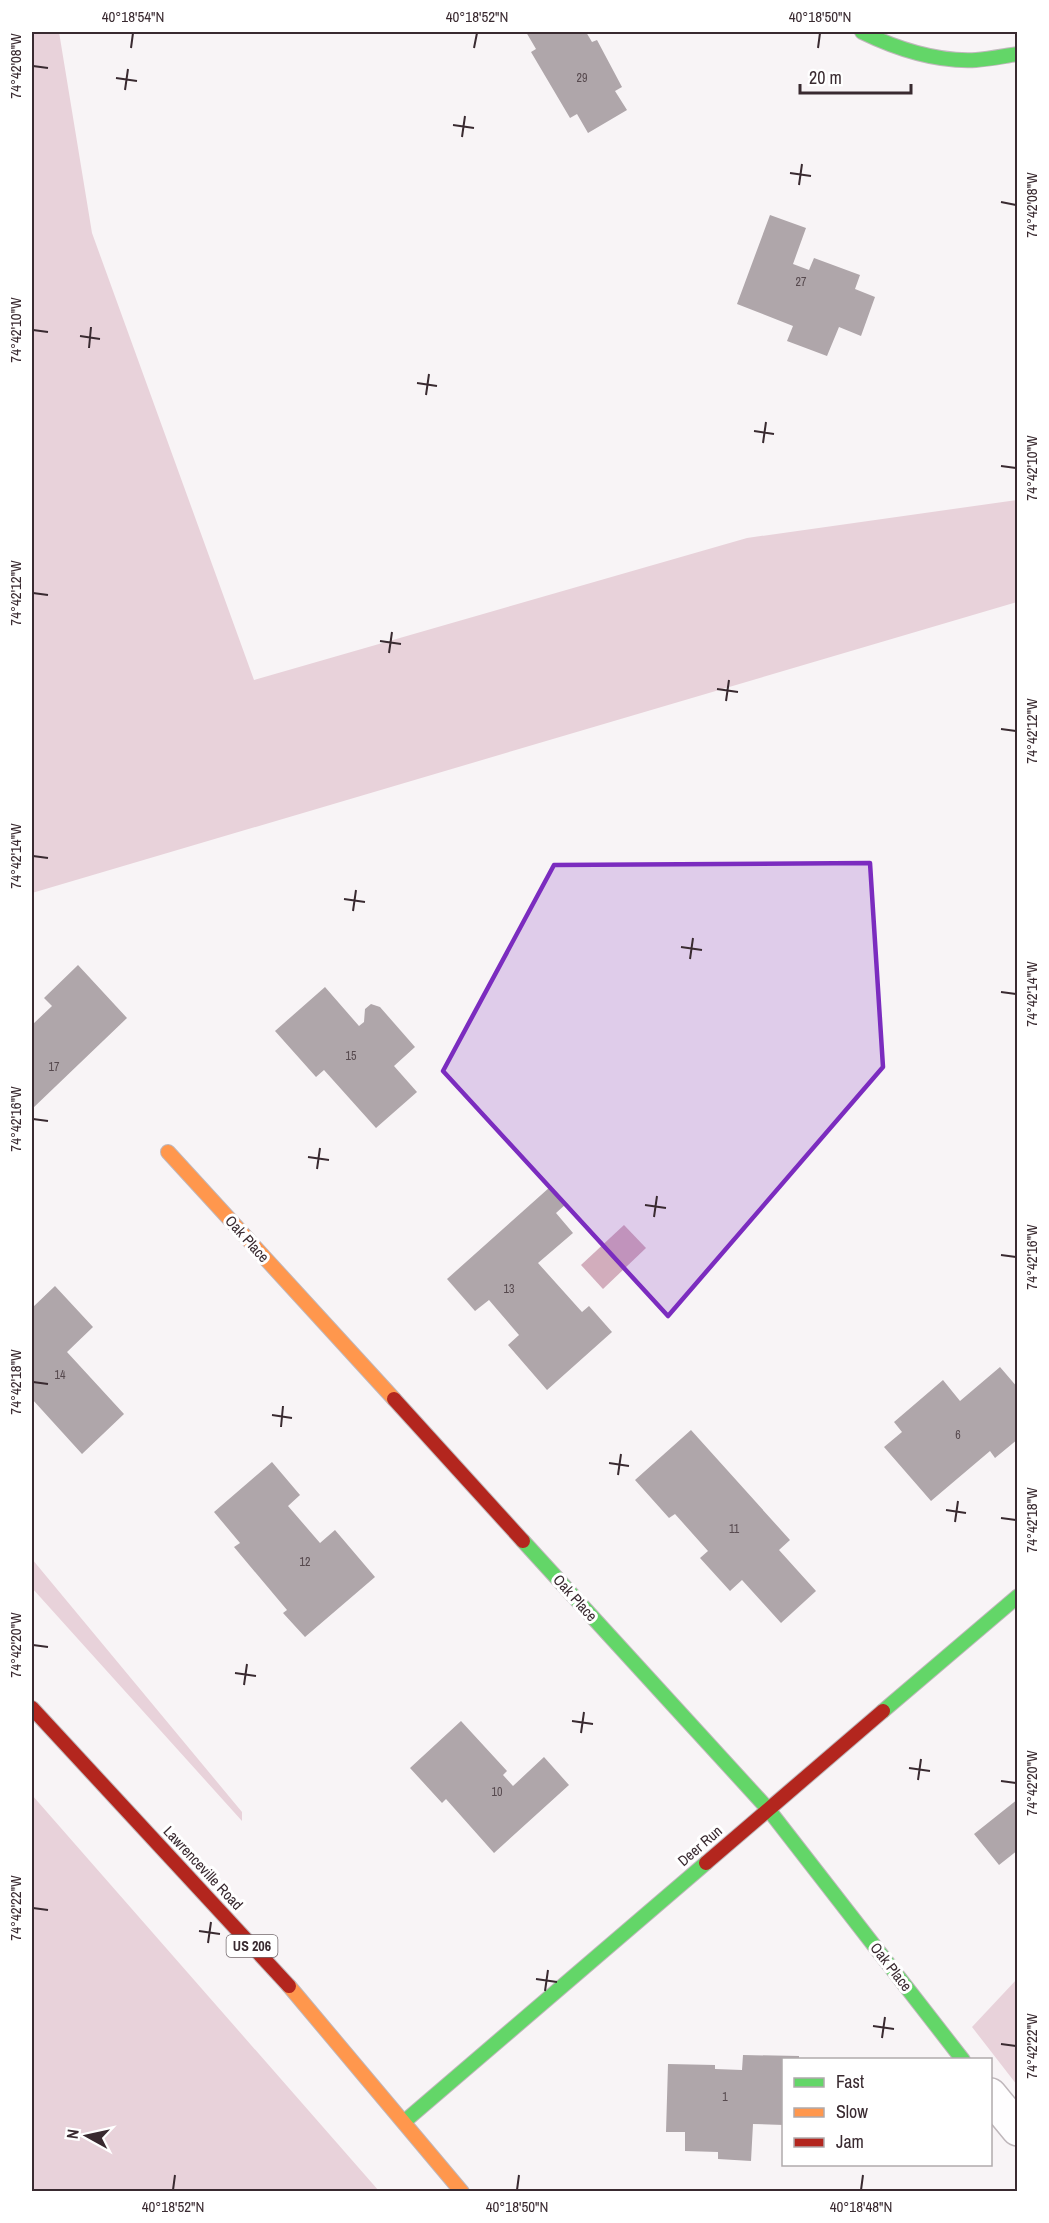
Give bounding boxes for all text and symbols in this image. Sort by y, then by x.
text: 40°18'54"N [102,6,164,27]
text: 40°18'52"N [446,6,508,27]
text: 40°18'50"N [789,6,851,27]
text: 74°42'08"W [5,33,26,99]
scale bar [800,57,911,95]
text: 20 m [809,65,842,90]
house number: 29 [577,70,587,86]
text: 74°42'08"W [1021,172,1042,238]
house number: 27 [796,274,807,290]
text: 74°42'10"W [5,297,26,363]
text: 74°42'10"W [1021,435,1042,501]
text: 74°42'12"W [5,560,26,626]
text: 74°42'12"W [1021,698,1042,764]
text: 74°42'14"W [5,823,26,889]
text: 74°42'14"W [1021,961,1042,1027]
house number: 15 [346,1048,357,1064]
house number: 17 [49,1059,60,1075]
text: 74°42'16"W [5,1086,26,1152]
street label: Oak Place [221,1211,274,1267]
text: 74°42'16"W [1021,1224,1042,1290]
house number: 13 [504,1281,514,1297]
text: 74°42'18"W [5,1349,26,1415]
house number: 14 [55,1367,66,1383]
house number: 6 [955,1427,961,1443]
text: 74°42'18"W [1021,1487,1042,1553]
house number: 11 [729,1521,740,1537]
house number: 12 [300,1554,310,1570]
street label: Oak Place [549,1570,602,1626]
text: 74°42'20"W [5,1612,26,1678]
text: 74°42'20"W [1021,1750,1042,1816]
house number: 10 [492,1784,502,1800]
street label: Deer Run [673,1820,726,1871]
street label: Lawrenceville Road [159,1821,248,1914]
text: 74°42'22"W [5,1875,26,1941]
road number: US 206 [226,1935,278,1957]
street label: Oak Place [866,1938,917,1996]
text: 74°42'22"W [1021,2013,1042,2079]
legend [782,2058,992,2166]
text: Fast [836,2069,864,2094]
house number: 1 [722,2089,728,2105]
text: Slow [836,2099,868,2124]
north arrow [57,2106,117,2166]
text: N [61,2128,84,2140]
text: Jam [836,2129,864,2154]
text: 40°18'52"N [142,2196,204,2217]
text: 40°18'50"N [486,2196,548,2217]
text: 40°18'48"N [830,2196,892,2217]

